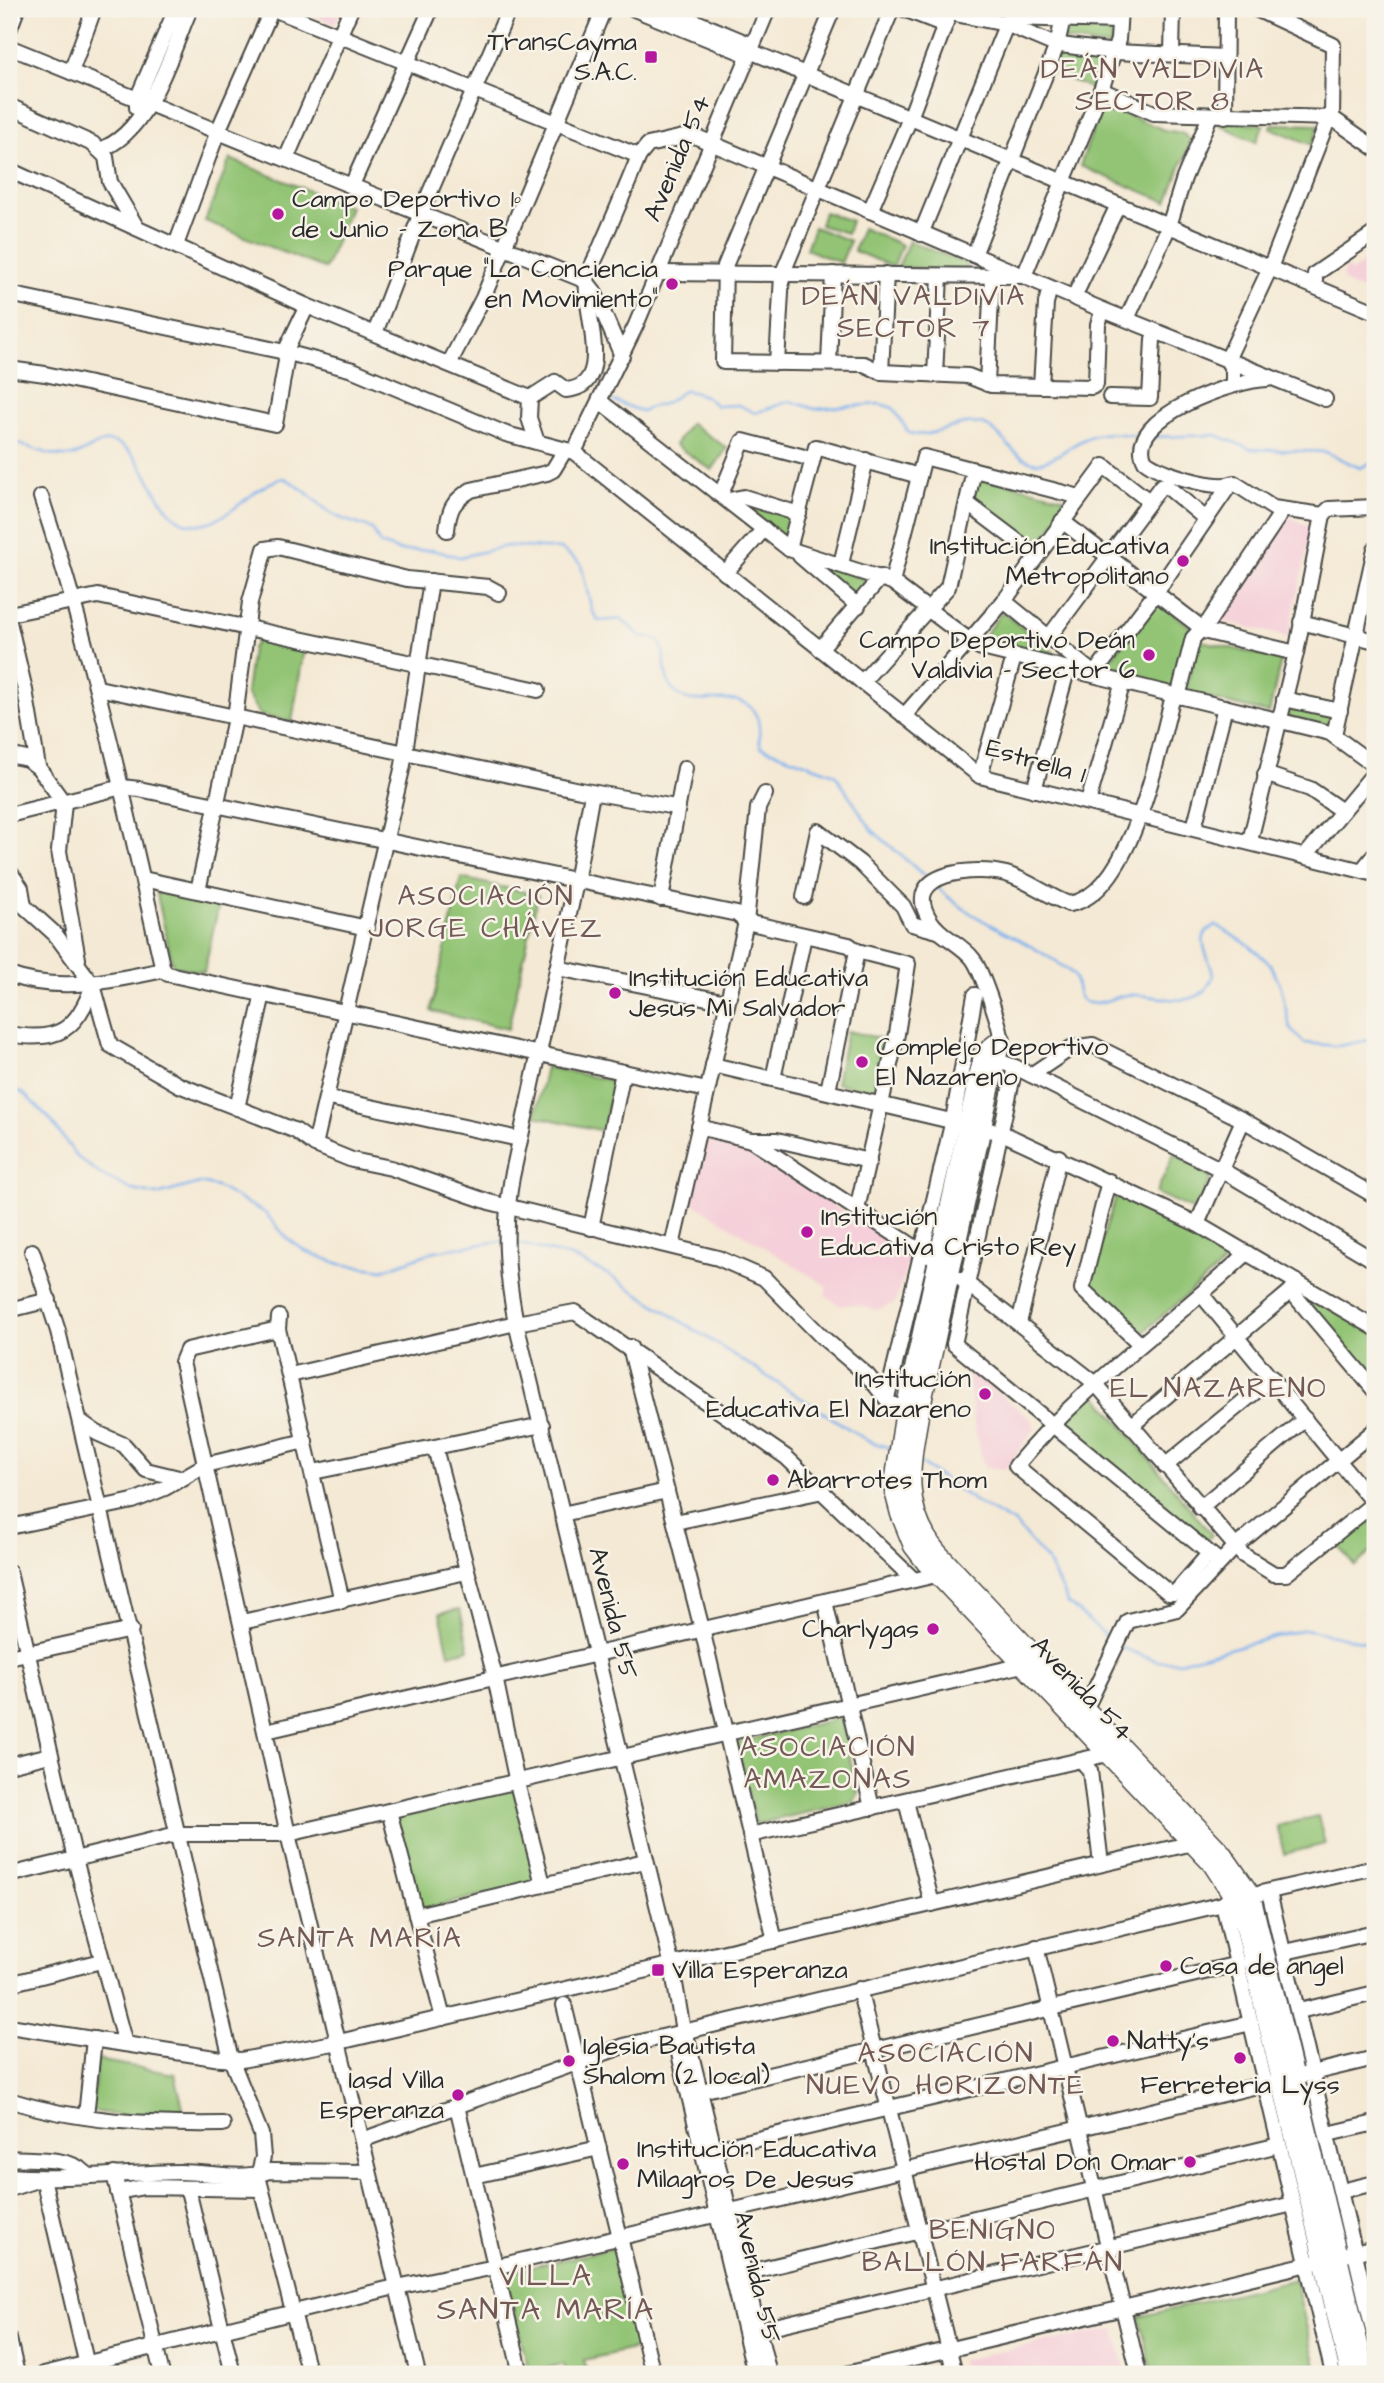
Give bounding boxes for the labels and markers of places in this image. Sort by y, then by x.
place label: TransCayma S.A.C. [488,24,637,90]
marker: TransCayma S.A.C. [643,49,659,65]
place label: Campo Deportivo 1º de Junio - Zona B [292,181,521,247]
marker: Campo Deportivo 1º de Junio - Zona B [270,206,286,222]
place label: Parque "La Conciencia en Movimiento" [388,251,658,317]
marker: Parque "La Conciencia en Movimiento" [664,276,680,292]
place label: Institución Educativa Metropolitano [930,528,1169,594]
marker: Institución Educativa Metropolitano [1175,553,1191,569]
place label: Campo Deportivo Deán Valdivia - Sector 6 [859,622,1135,688]
marker: Campo Deportivo Deán Valdivia - Sector 6 [1141,647,1157,663]
place label: Institución Educativa Jesus Mi Salvador [629,960,868,1026]
marker: Institución Educativa Jesus Mi Salvador [607,985,623,1001]
place label: Complejo Deportivo El Nazareno [876,1029,1109,1095]
marker: Complejo Deportivo El Nazareno [854,1054,870,1070]
place label: Institución Educativa Cristo Rey [821,1199,1076,1267]
marker: Institución Educativa Cristo Rey [799,1224,815,1240]
place label: Institución Educativa El Nazareno [706,1361,971,1427]
marker: Institución Educativa El Nazareno [977,1386,993,1402]
place label: Abarrotes Thom [787,1462,988,1498]
marker: Abarrotes Thom [765,1472,781,1488]
place label: Charlygas [802,1611,919,1649]
marker: Charlygas [925,1621,941,1637]
place label: Casa de angel [1180,1948,1344,1986]
place label: Villa Esperanza [672,1952,848,1988]
marker: Casa de angel [1158,1958,1174,1974]
marker: Villa Esperanza [650,1962,666,1978]
place label: Natty's [1127,2023,1209,2061]
place label: Iglesia Bautista Shalom (2 local) [583,2028,770,2094]
marker: Natty's [1105,2033,1121,2049]
marker: Ferreteria Lyss [1232,2050,1248,2066]
marker: Iglesia Bautista Shalom (2 local) [561,2053,577,2069]
place label: Iasd Villa Esperanza [320,2062,444,2128]
place label: Ferreteria Lyss [1140,2067,1340,2105]
marker: Iasd Villa Esperanza [450,2087,466,2103]
place label: Institución Educativa Milagros De Jesus [637,2131,876,2199]
place label: Hostal Don Omar [974,2144,1176,2180]
marker: Hostal Don Omar [1182,2154,1198,2170]
marker: Institución Educativa Milagros De Jesus [615,2156,631,2172]

